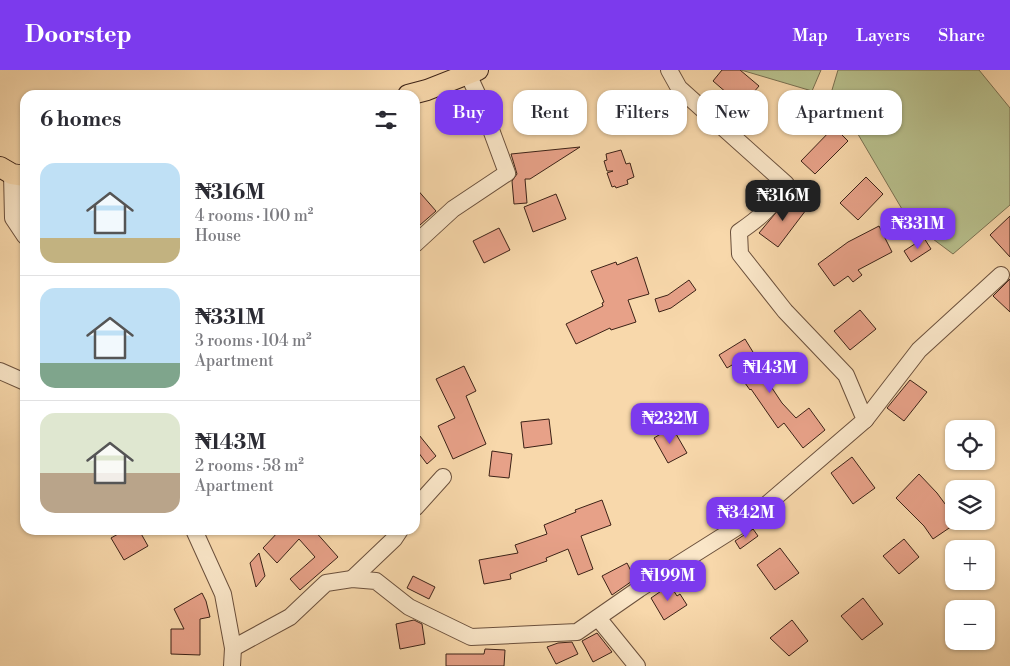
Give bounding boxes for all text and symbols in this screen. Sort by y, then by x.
text: Doorstep [25,20,132,50]
text: Map [793,24,828,47]
text: Layers [856,24,910,47]
text: Share [938,24,985,47]
chip: Buy [435,90,503,135]
chip: Rent [513,90,587,135]
chip: Filters [597,90,687,135]
chip: New [697,90,768,135]
chip: Apartment [778,90,902,135]
icon: filters [372,106,400,134]
text: 6 homes [40,107,121,133]
text: ₦316M [195,180,265,206]
pin: ₦316M [748,180,818,222]
icon: home [80,183,140,243]
text: ₦316M [756,186,810,206]
text: 4 rooms · 100 m² [195,206,313,226]
pin: ₦331M [883,208,953,250]
text: ₦331M [891,214,945,234]
text: House [195,226,241,246]
text: ₦331M [195,305,265,331]
icon: home [80,308,140,368]
text: 3 rooms · 104 m² [195,331,312,351]
text: Apartment [195,351,274,371]
pin: ₦143M [735,352,805,394]
text: ₦143M [743,358,797,378]
pin: ₦232M [635,402,705,445]
text: ₦232M [642,409,698,429]
map controls [945,420,995,650]
button: locate [945,420,995,470]
text: ₦143M [195,430,266,456]
icon: home [80,433,140,493]
text: 2 rooms · 58 m² [195,456,304,476]
text: Apartment [195,476,274,496]
button: layers [945,480,995,530]
pin: ₦342M [711,496,781,539]
text: ₦342M [717,503,775,523]
button: + [945,540,995,590]
pin: ₦199M [633,560,703,602]
text: ₦199M [641,566,695,586]
button: − [945,600,995,650]

